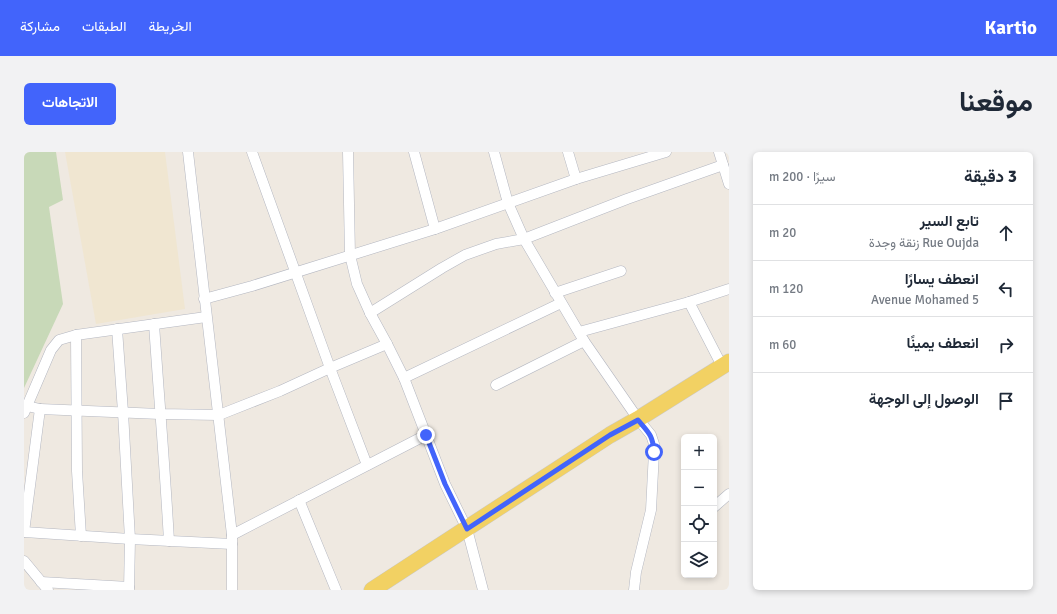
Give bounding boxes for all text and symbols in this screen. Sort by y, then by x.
text: Kartio [984,16,1037,40]
text: مشاركة [20,18,60,35]
text: الطبقات [82,18,126,35]
text: الخريطة [148,18,192,35]
button: الاتجاهات [24,83,116,125]
text: موقعنا [959,85,1033,119]
text: 3 دقيقة [964,166,1017,187]
text: سيرًا · 200 m [769,169,836,185]
text: تابع السير [920,212,979,230]
icon: ahead [995,222,1017,244]
text: 20 m [769,225,796,241]
text: Rue Oujda زنقة وجدة [869,235,979,251]
text: انعطف يسارًا [905,270,979,288]
icon: left [995,278,1017,300]
text: 120 m [769,281,803,297]
text: Avenue Mohamed 5 [871,292,979,308]
text: انعطف يمينًا [907,334,979,352]
icon: right [995,334,1017,356]
text: 60 m [769,337,796,353]
text: الوصول إلى الوجهة [869,390,979,408]
icon: arrive [995,390,1017,412]
route end [417,426,435,444]
map controls [681,434,717,578]
button: + [681,434,717,470]
route start [645,443,663,461]
button: − [681,470,717,506]
button: locate [681,506,717,542]
button: layers [681,542,717,578]

